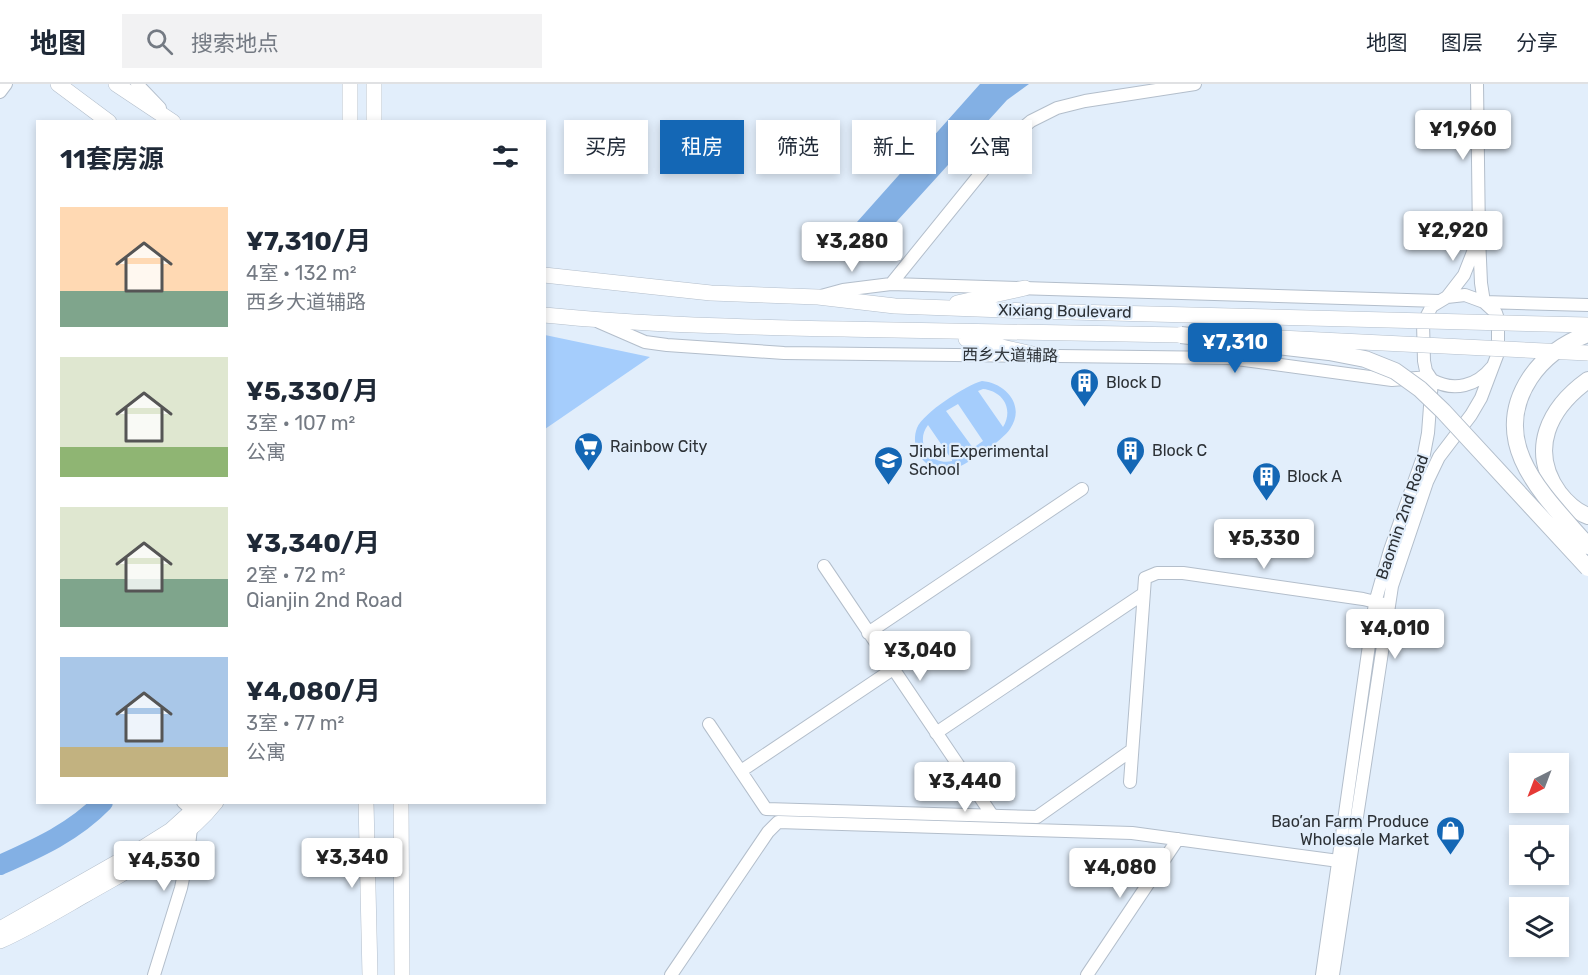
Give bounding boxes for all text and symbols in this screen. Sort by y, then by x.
search box [122,14,542,68]
icon: search [143,25,176,58]
text: 地图 [30,27,86,60]
text: 搜索地点 [191,30,279,57]
text: 地图 [1366,30,1408,55]
text: 图层 [1441,30,1483,55]
text: 分享 [1516,30,1558,55]
pin: ¥1,960 [1414,110,1512,161]
text: ¥1,960 [1429,117,1497,141]
chip: 买房 [564,120,648,174]
chip: 租房 [660,120,744,174]
chip: 筛选 [756,120,840,174]
chip: 新上 [852,120,936,174]
chip: 公寓 [948,120,1032,174]
icon: filters [489,140,522,173]
text: 11套房源 [60,144,164,175]
pin: ¥2,920 [1404,211,1502,262]
text: ¥2,920 [1418,218,1488,242]
pin: ¥3,280 [803,222,901,273]
text: ¥7,310/月 [246,226,371,257]
text: ¥3,280 [816,229,888,253]
icon: home [108,231,180,303]
text: 4室 · 132 m² [246,261,357,285]
text: 西乡大道辅路 [246,290,366,314]
street label: Xixiang Boulevard [998,300,1132,322]
pin: ¥7,310 [1186,323,1284,374]
text: ¥7,310 [1202,330,1268,354]
street label: 西乡大道辅路 [962,345,1058,365]
building icon: Block D [1069,366,1101,408]
place label: Block D [1106,373,1162,392]
text: ¥5,330/月 [246,376,379,407]
icon: home [108,381,180,453]
text: 3室 · 107 m² [246,411,355,435]
supermarket icon: Rainbow City [573,430,605,472]
building icon: Block C [1115,434,1147,476]
place label: Rainbow City [610,437,708,456]
text: 公寓 [246,440,286,464]
place label: Block C [1152,441,1207,460]
place label: Jinbi Experimental School [909,442,1049,479]
school or university icon: Jinbi Experimental School [872,444,904,486]
street label: Baomin 2nd Road [1372,452,1432,582]
building icon: Block A [1250,460,1282,502]
place label: Block A [1287,467,1342,486]
pin: ¥5,330 [1215,519,1313,570]
text: ¥5,330 [1228,526,1300,550]
text: ¥3,340/月 [246,528,380,559]
icon: home [108,531,180,603]
text: 2室 · 72 m² [246,563,346,587]
text: Qianjin 2nd Road [246,588,403,612]
pin: ¥4,010 [1346,609,1444,660]
text: ¥4,010 [1360,616,1430,640]
pin: ¥3,040 [871,631,969,682]
text: ¥3,040 [883,638,957,662]
text: ¥4,080/月 [246,676,381,707]
icon: home [108,681,180,753]
text: 3室 · 77 m² [246,711,344,735]
text: 公寓 [246,740,286,764]
north arrow [1509,753,1569,813]
map controls [1509,753,1569,957]
pin: ¥3,440 [916,762,1014,813]
text: ¥3,440 [928,769,1002,793]
place label: Bao’an Farm Produce Wholesale Market [1271,812,1429,849]
shop icon: Bao’an Farm Produce Wholesale Market [1434,814,1466,856]
button: locate [1509,825,1569,885]
pin: ¥3,340 [303,838,401,889]
pin: ¥4,530 [115,841,213,892]
text: ¥3,340 [316,845,388,869]
text: ¥4,530 [128,848,200,872]
pin: ¥4,080 [1071,848,1169,899]
text: ¥4,080 [1083,855,1157,879]
button: layers [1509,897,1569,957]

